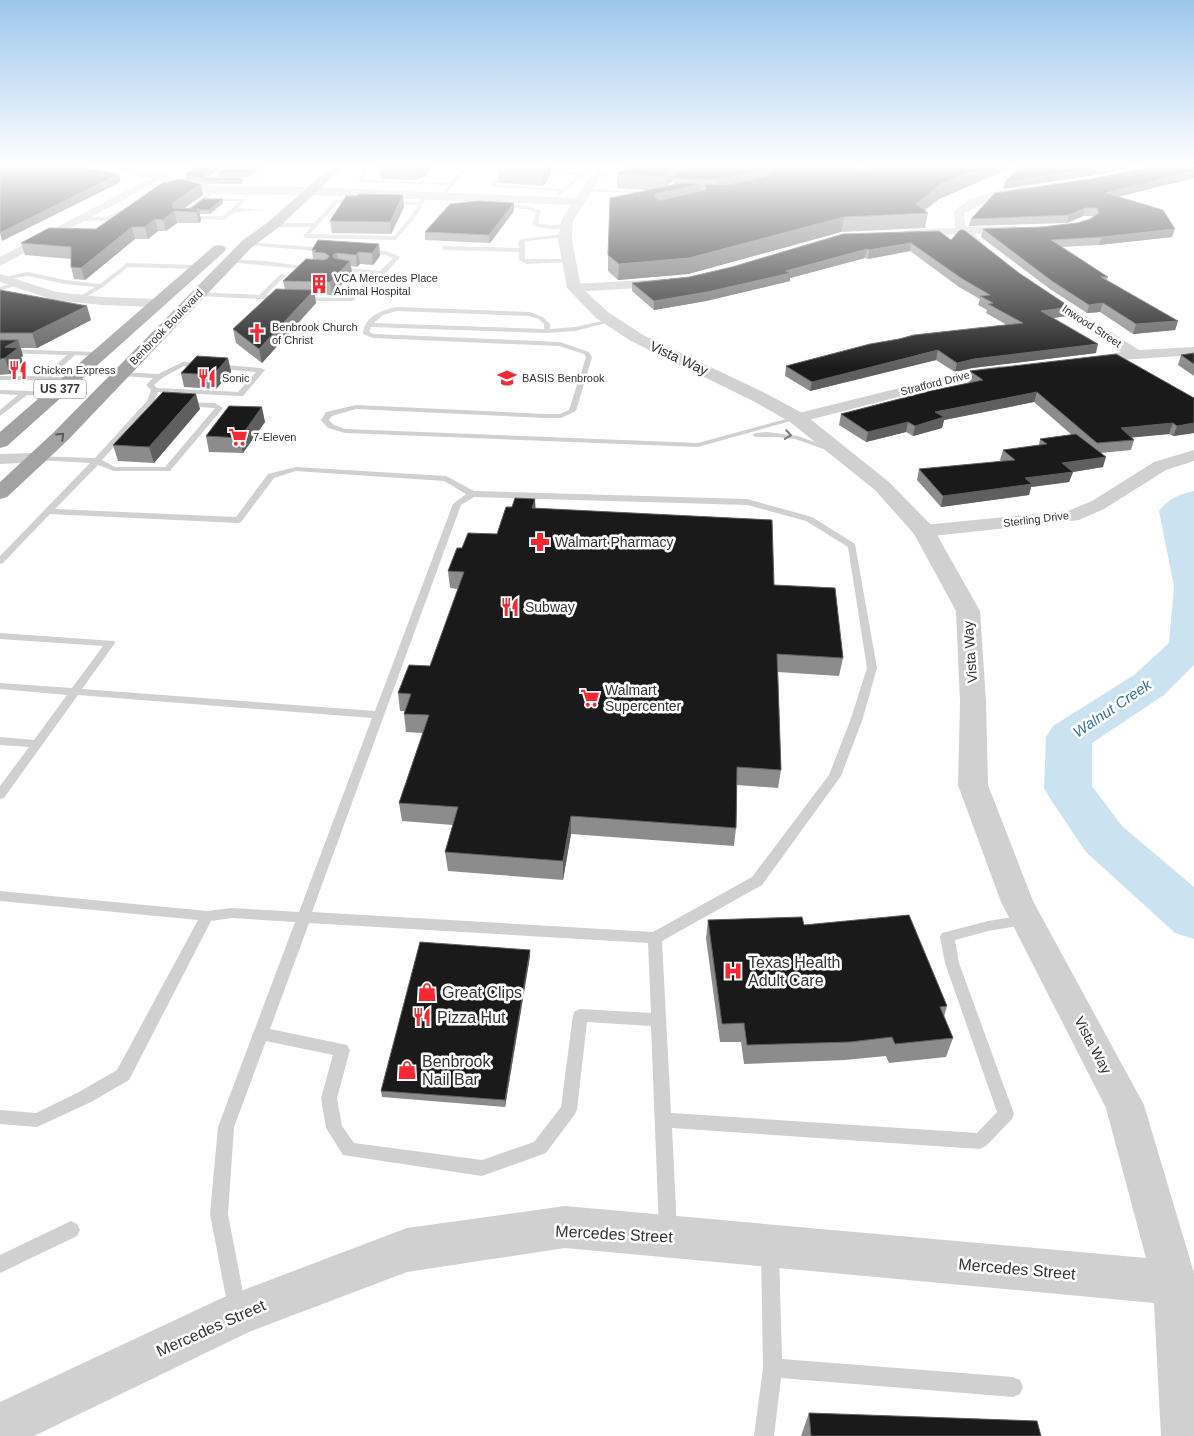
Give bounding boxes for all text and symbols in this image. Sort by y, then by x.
place label: VCA Mercedes Place Animal Hospital [334,272,438,297]
building icon: VCA Mercedes Place Animal Hospital [308,273,330,295]
street label: Benbrook Boulevard [127,287,205,367]
street label: Inwood Street [1060,302,1124,350]
place label: Benbrook Church of Christ [272,321,358,346]
church icon: Benbrook Church of Christ [246,322,268,344]
street label: Vista Way [647,338,711,378]
restaurant icon: Chicken Express [7,359,29,381]
place label: Chicken Express [33,364,116,376]
restaurant icon: Sonic [196,367,218,389]
school or university icon: BASIS Benbrook [496,367,518,389]
street label: Stratford Drive [899,369,971,397]
place label: Sonic [222,372,250,384]
place label: BASIS Benbrook [522,372,605,384]
road number: US 377 [34,379,86,398]
supermarket icon: 7-Eleven [227,426,249,448]
one-way arrow [784,429,792,440]
place label: 7-Eleven [253,431,296,443]
one-way arrow [56,433,65,442]
street label: Sterling Drive [1002,509,1070,529]
pharmacy icon: Walmart Pharmacy [529,531,551,553]
place label: Walmart Pharmacy [555,534,674,550]
restaurant icon: Subway [499,596,521,618]
place label: Subway [525,599,575,615]
street label: Vista Way [960,620,980,684]
water label: Walnut Creek [1070,675,1156,740]
place label: Walmart Supercenter [605,682,682,714]
supermarket icon: Walmart Supercenter [579,687,601,709]
place label: Texas Health Adult Care [748,954,841,989]
hospital icon: Texas Health Adult Care [722,960,744,982]
shop icon: Great Clips [416,981,438,1003]
place label: Great Clips [442,984,522,1001]
restaurant icon: Pizza Hut [411,1006,433,1028]
place label: Pizza Hut [437,1009,506,1026]
street label: Vista Way [1071,1014,1115,1076]
place label: Benbrook Nail Bar [422,1053,491,1088]
shop icon: Benbrook Nail Bar [396,1059,418,1081]
street label: Mercedes Street [555,1222,674,1246]
street label: Mercedes Street [958,1255,1077,1283]
street label: Mercedes Street [154,1296,269,1360]

